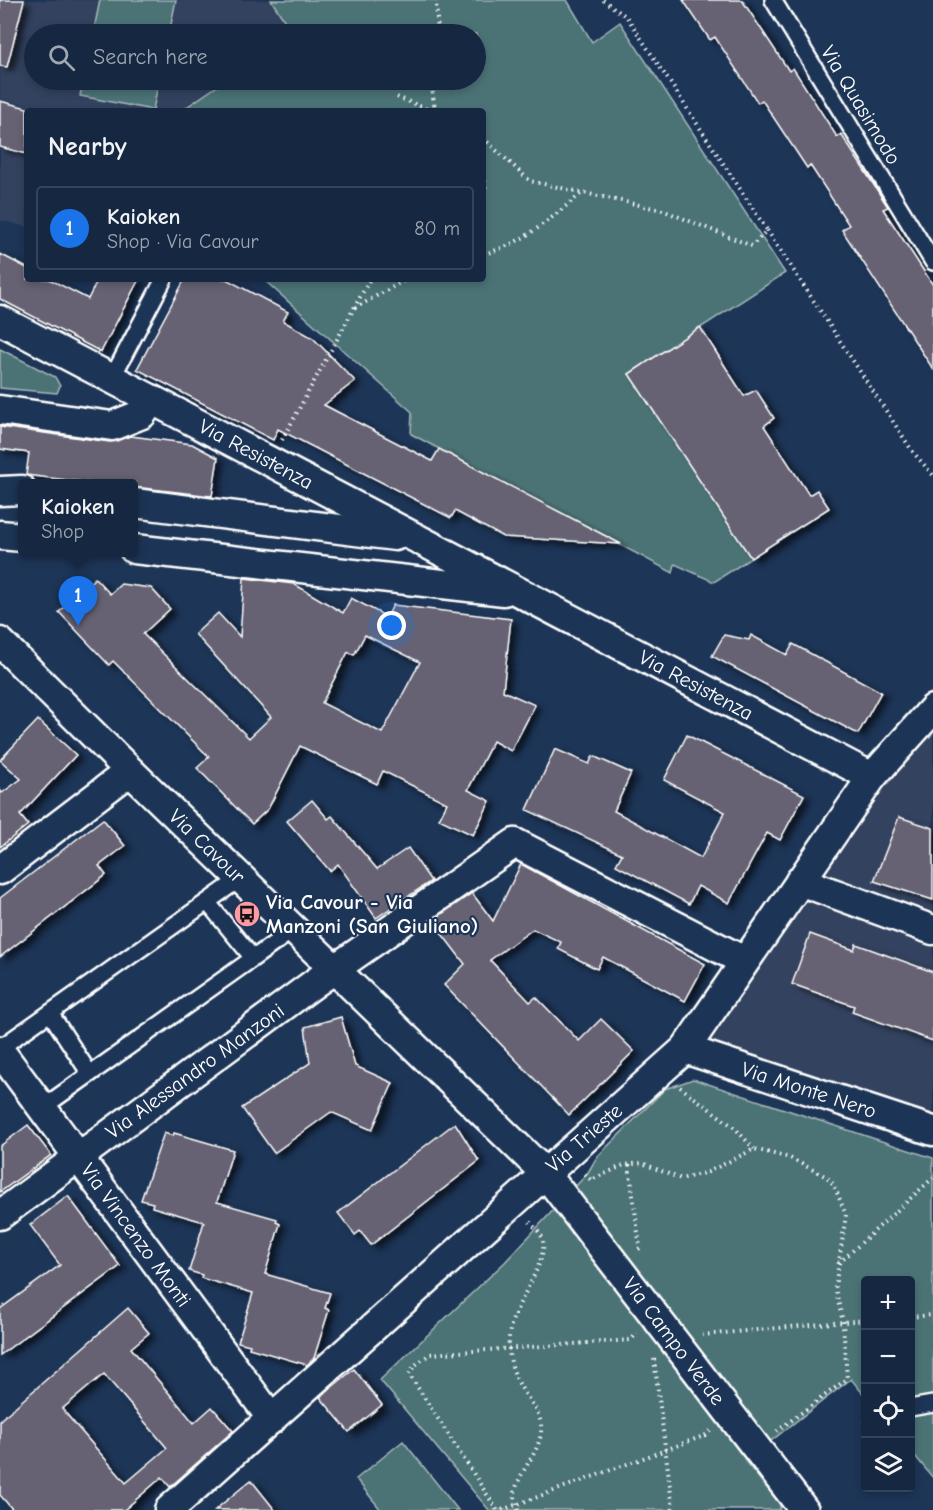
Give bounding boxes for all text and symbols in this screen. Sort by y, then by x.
search box [24,24,486,90]
icon: search [45,41,78,74]
street label: Via Quasimodo [816,41,906,169]
text: Search here [93,44,208,70]
text: Nearby [48,132,127,162]
text: Kaioken [107,204,180,230]
text: 1 [66,217,73,240]
text: 80 m [414,217,460,240]
text: Shop · Via Cavour [107,230,258,253]
street label: Via Resistenza [195,414,317,494]
popup [18,479,138,557]
text: Kaioken [41,494,115,520]
text: Shop [41,520,84,543]
pin: 1 [58,576,98,626]
your location [377,611,406,640]
street label: Via Resistenza [635,645,757,725]
street label: Via Cavour [164,804,250,888]
place label: Via Cavour - Via Manzoni (San Giuliano) [266,890,478,938]
bus stop icon: Via Cavour - Via Manzoni (San Giuliano) [232,899,262,929]
street label: Via Alessandro Manzoni [101,998,289,1144]
street label: Via Monte Nero [738,1057,880,1123]
street label: Via Trieste [541,1098,627,1178]
street label: Via Vincenzo Monti [76,1159,196,1311]
street label: Via Campo Verde [618,1272,730,1410]
map controls [861,1276,915,1492]
button: + [861,1276,915,1330]
button: − [861,1330,915,1384]
button: locate [861,1384,915,1438]
button: layers [861,1438,915,1492]

